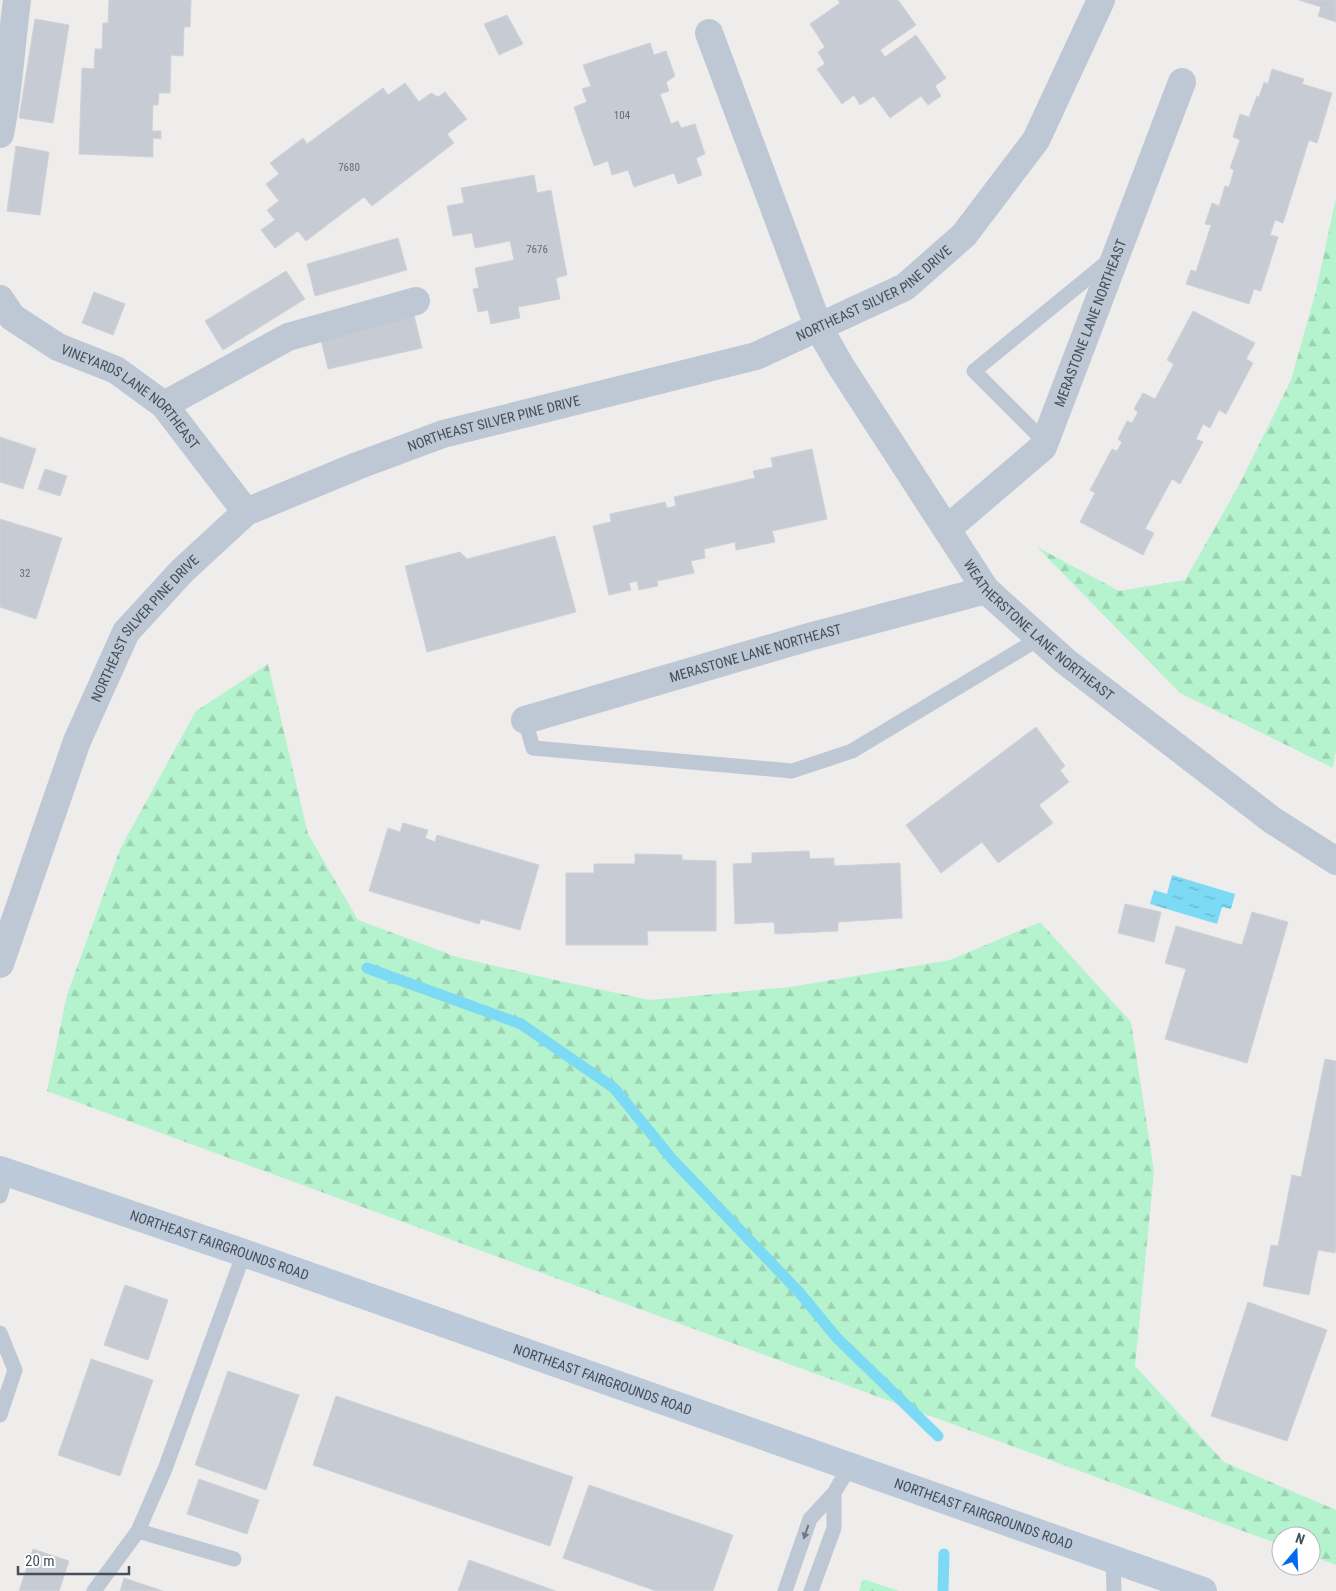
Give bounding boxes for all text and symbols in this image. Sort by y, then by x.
house number: 104 [614,109,631,122]
house number: 7680 [338,161,360,174]
street label: MERASTONE LANE NORTHEAST [1051,237,1129,409]
street label: NORTHEAST SILVER PINE DRIVE [794,242,955,344]
house number: 7676 [526,243,548,256]
street label: VINEYARDS LANE NORTHEAST [59,341,203,452]
street label: NORTHEAST SILVER PINE DRIVE [405,392,582,454]
street label: NORTHEAST SILVER PINE DRIVE [88,552,202,704]
street label: WEATHERSTONE LANE NORTHEAST [960,557,1117,703]
house number: 32 [20,567,30,580]
street label: MERASTONE LANE NORTHEAST [668,621,843,685]
street label: NORTHEAST FAIRGROUNDS ROAD [128,1207,311,1283]
street label: NORTHEAST FAIRGROUNDS ROAD [511,1341,694,1418]
street label: NORTHEAST FAIRGROUNDS ROAD [892,1475,1075,1553]
one-way arrow [802,1525,810,1540]
north arrow [1271,1526,1321,1576]
text: N [1294,1530,1307,1548]
scale bar [18,1544,129,1576]
text: 20 m [25,1552,55,1570]

